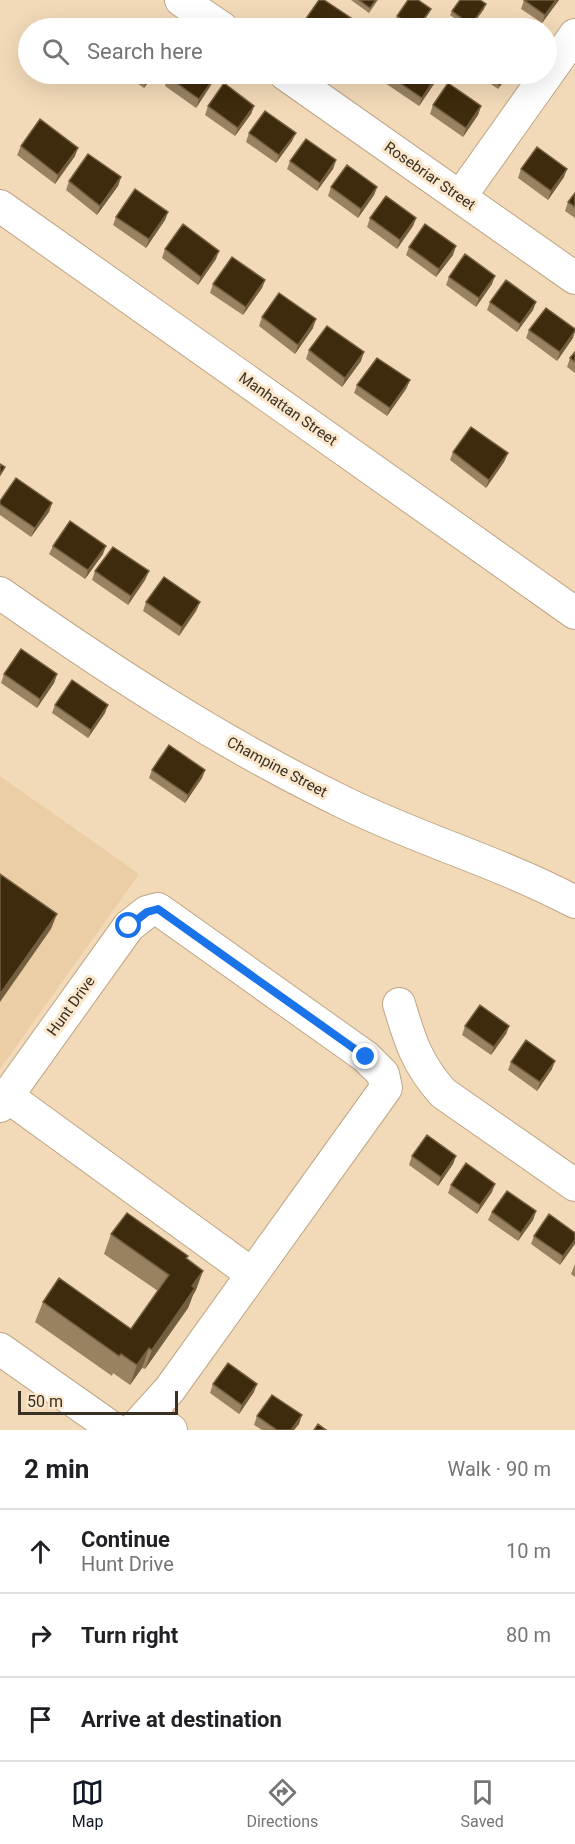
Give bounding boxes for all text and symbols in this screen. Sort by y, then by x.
search box [18,18,557,84]
icon: search [39,35,72,68]
text: Search here [87,39,203,64]
street label: Rosebriar Street [381,138,479,214]
street label: Manhattan Street [236,368,341,450]
street label: Champine Street [224,733,330,801]
route start [115,912,141,938]
street label: Hunt Drive [43,973,99,1039]
route end [352,1043,378,1069]
scale bar [18,1388,178,1416]
text: 50 m [27,1392,63,1411]
text: 2 min [24,1454,89,1484]
text: Walk · 90 m [448,1457,551,1481]
text: Continue [81,1527,170,1552]
icon: ahead [24,1535,57,1568]
text: 10 m [506,1539,551,1563]
text: Hunt Drive [81,1552,174,1576]
icon: right [24,1619,57,1652]
text: Turn right [81,1623,178,1648]
text: 80 m [506,1623,551,1647]
icon: arrive [24,1703,57,1736]
text: Arrive at destination [81,1707,282,1732]
tab: Map [71,1776,104,1831]
tab: Directions [246,1776,318,1831]
tab: Saved [461,1776,504,1831]

